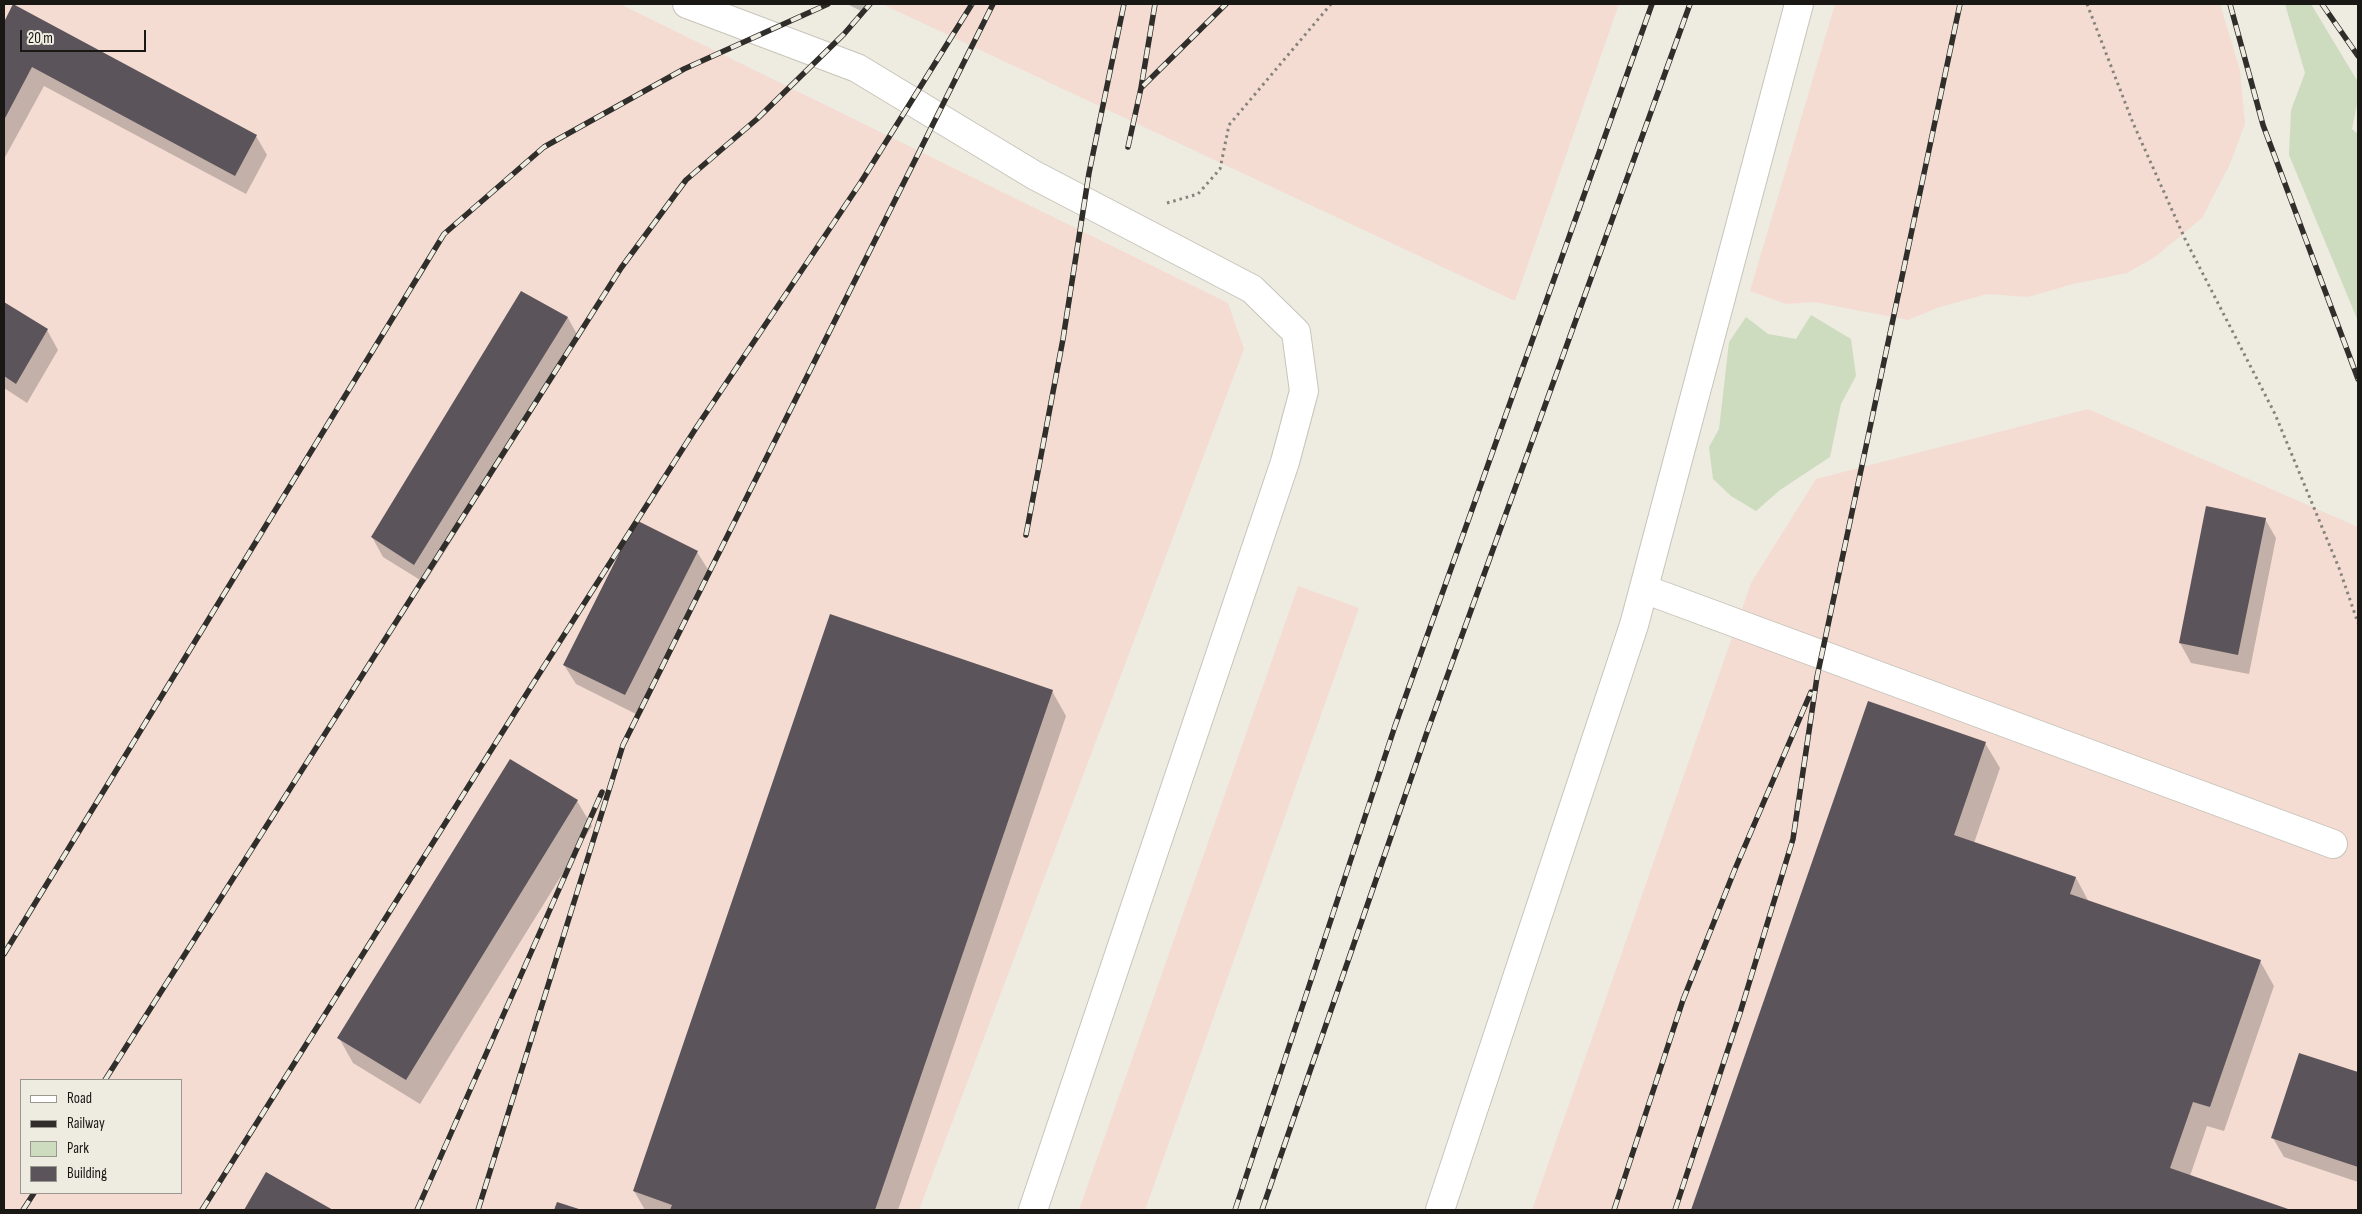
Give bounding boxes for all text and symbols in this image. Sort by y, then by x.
scale bar [22,20,149,52]
text: 20 m [28,29,53,48]
legend [20,1079,182,1194]
text: Road [67,1089,92,1108]
text: Railway [67,1114,105,1133]
text: Park [67,1139,89,1158]
text: Building [67,1164,107,1183]

